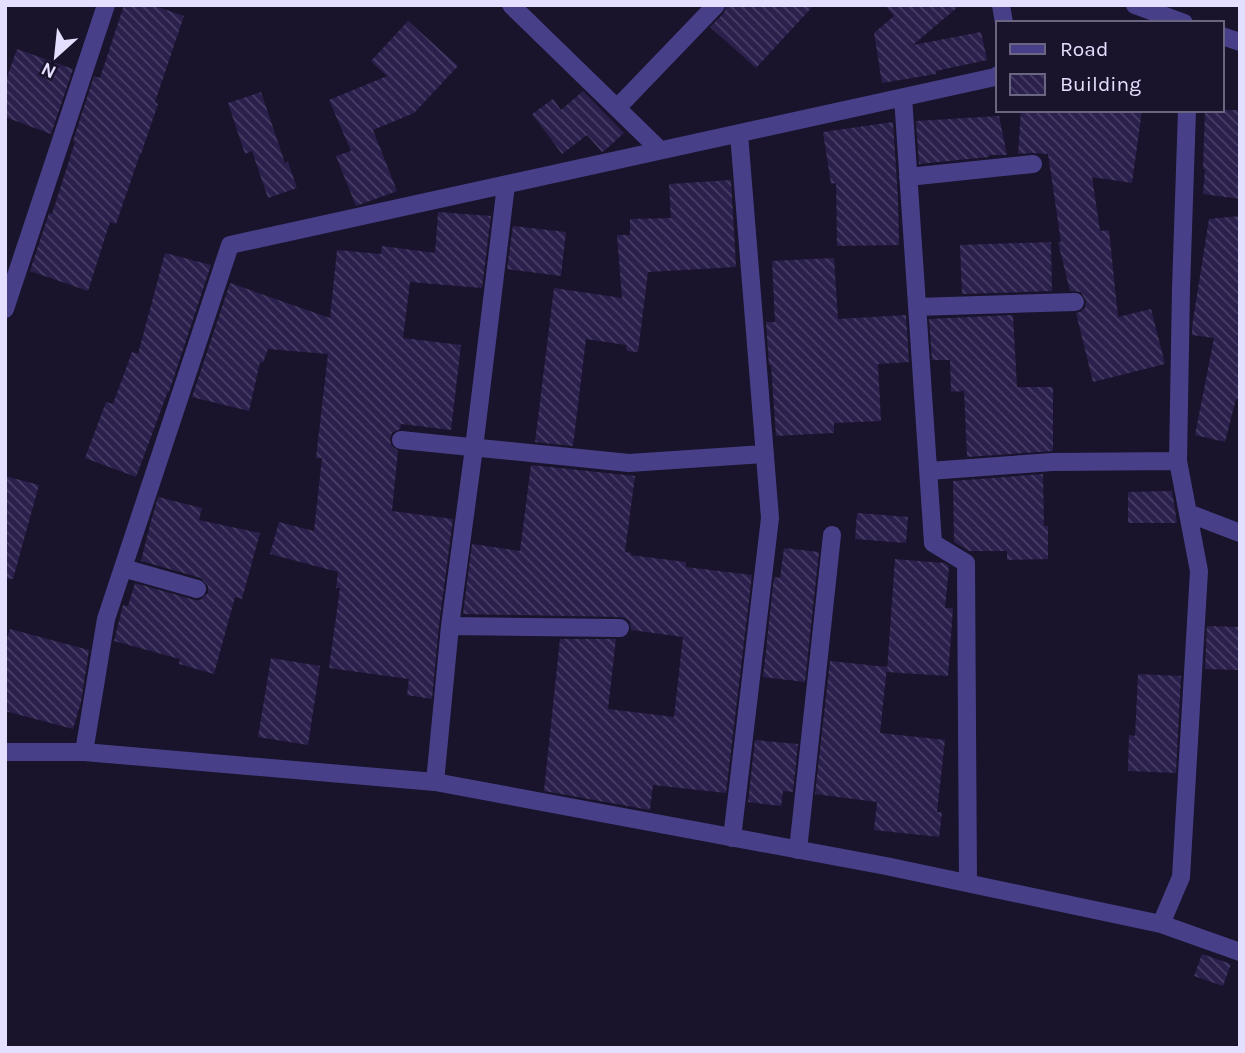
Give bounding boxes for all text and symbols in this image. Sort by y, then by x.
north arrow [21,21,91,91]
legend [996,21,1224,112]
text: Road [1060,37,1108,61]
text: N [38,57,60,83]
text: Building [1060,72,1141,96]

